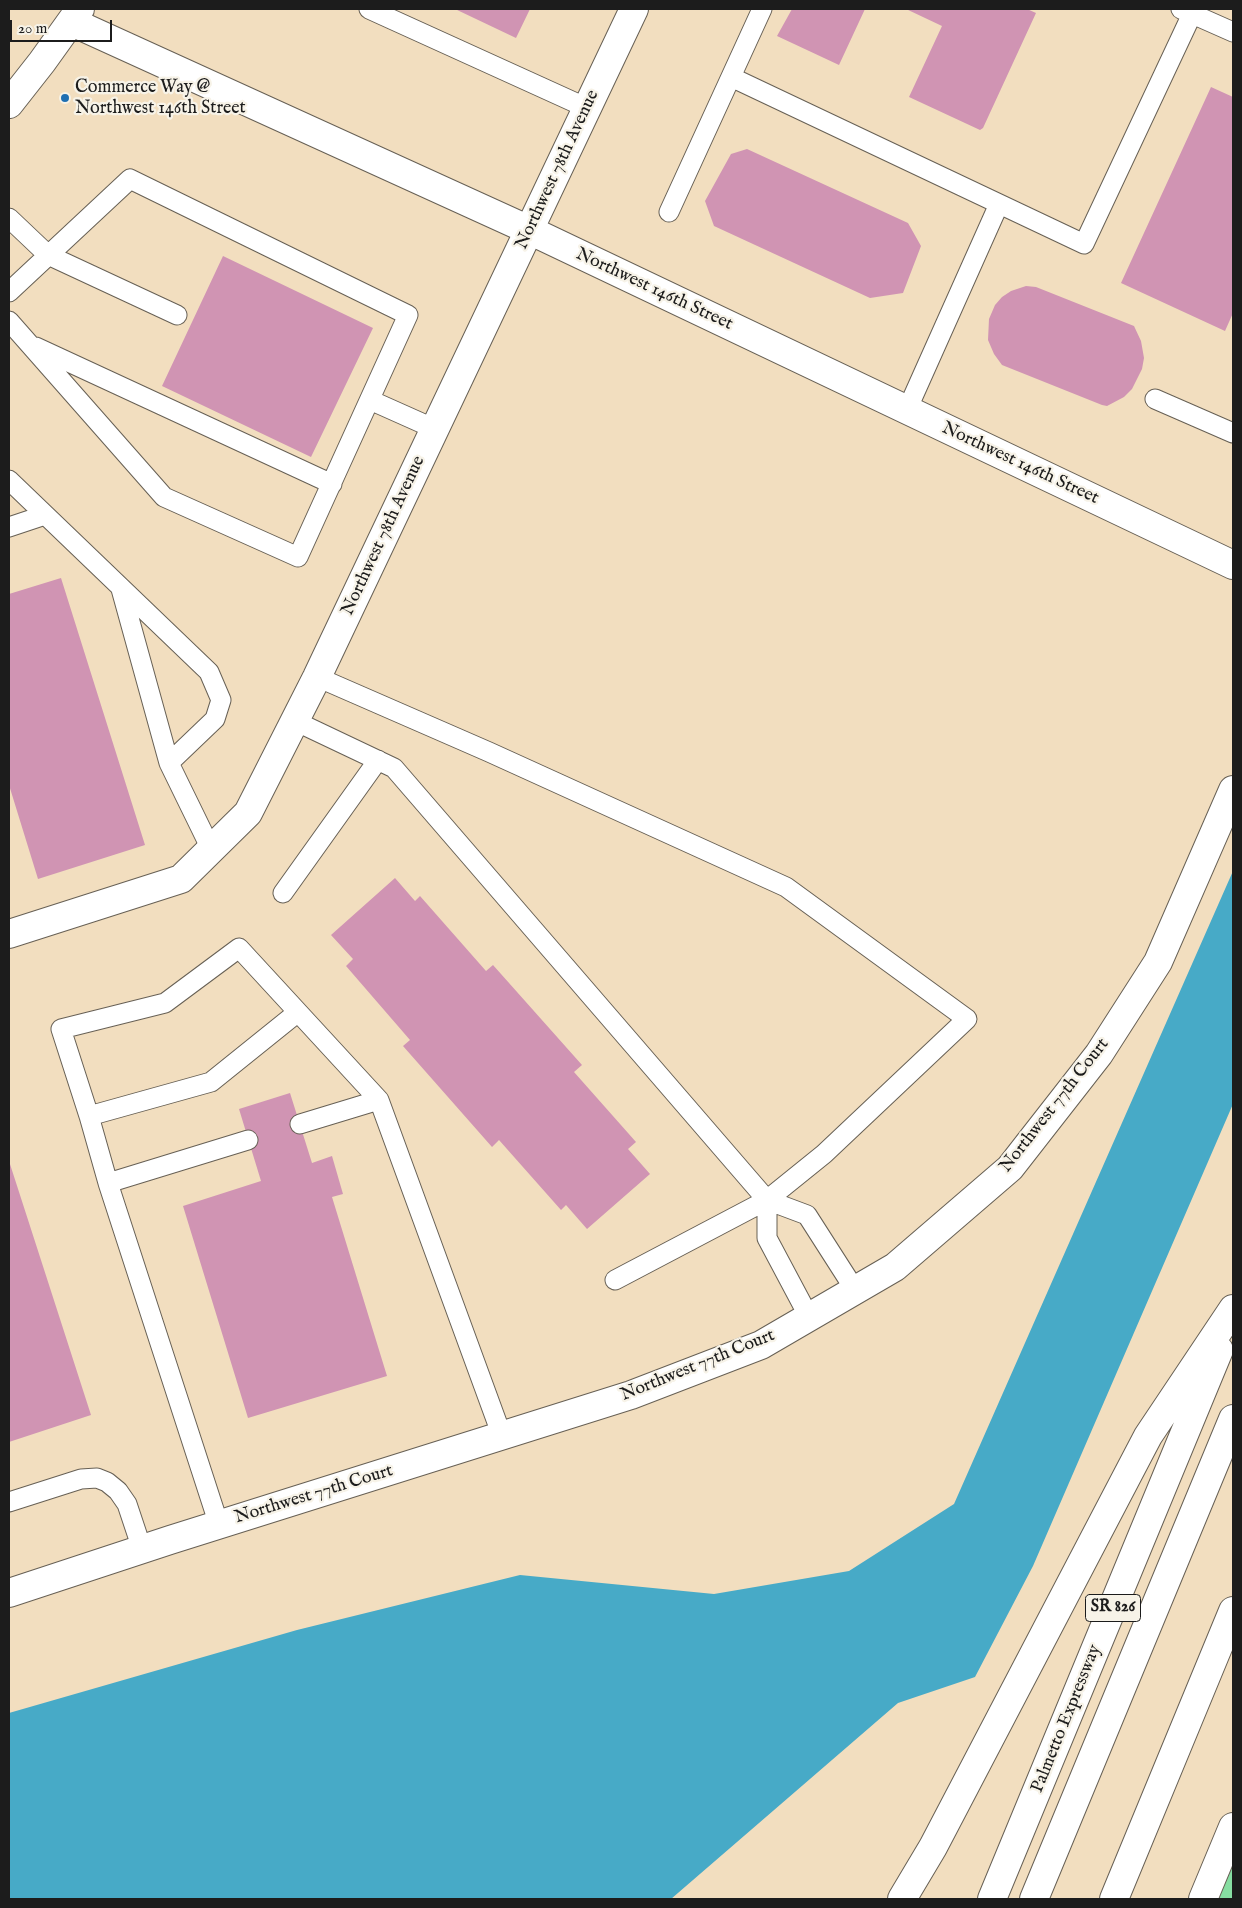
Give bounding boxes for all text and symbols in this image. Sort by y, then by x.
scale bar [12,10,115,42]
text: 20 m [18,19,47,38]
place label: Commerce Way @ Northwest 146th Street [75,77,246,120]
street label: Northwest 78th Avenue [512,87,604,253]
marker: Commerce Way @ Northwest 146th Street [59,92,71,104]
street label: Northwest 146th Street [572,244,736,336]
street label: Northwest 146th Street [938,418,1102,510]
street label: Northwest 78th Avenue [338,453,430,619]
street label: Northwest 77th Court [996,1035,1114,1177]
street label: Northwest 77th Court [618,1325,778,1407]
street label: Northwest 77th Court [232,1461,396,1529]
road number: SR 826 [1086,1595,1140,1622]
street label: Palmetto Expressway [1027,1642,1107,1796]

